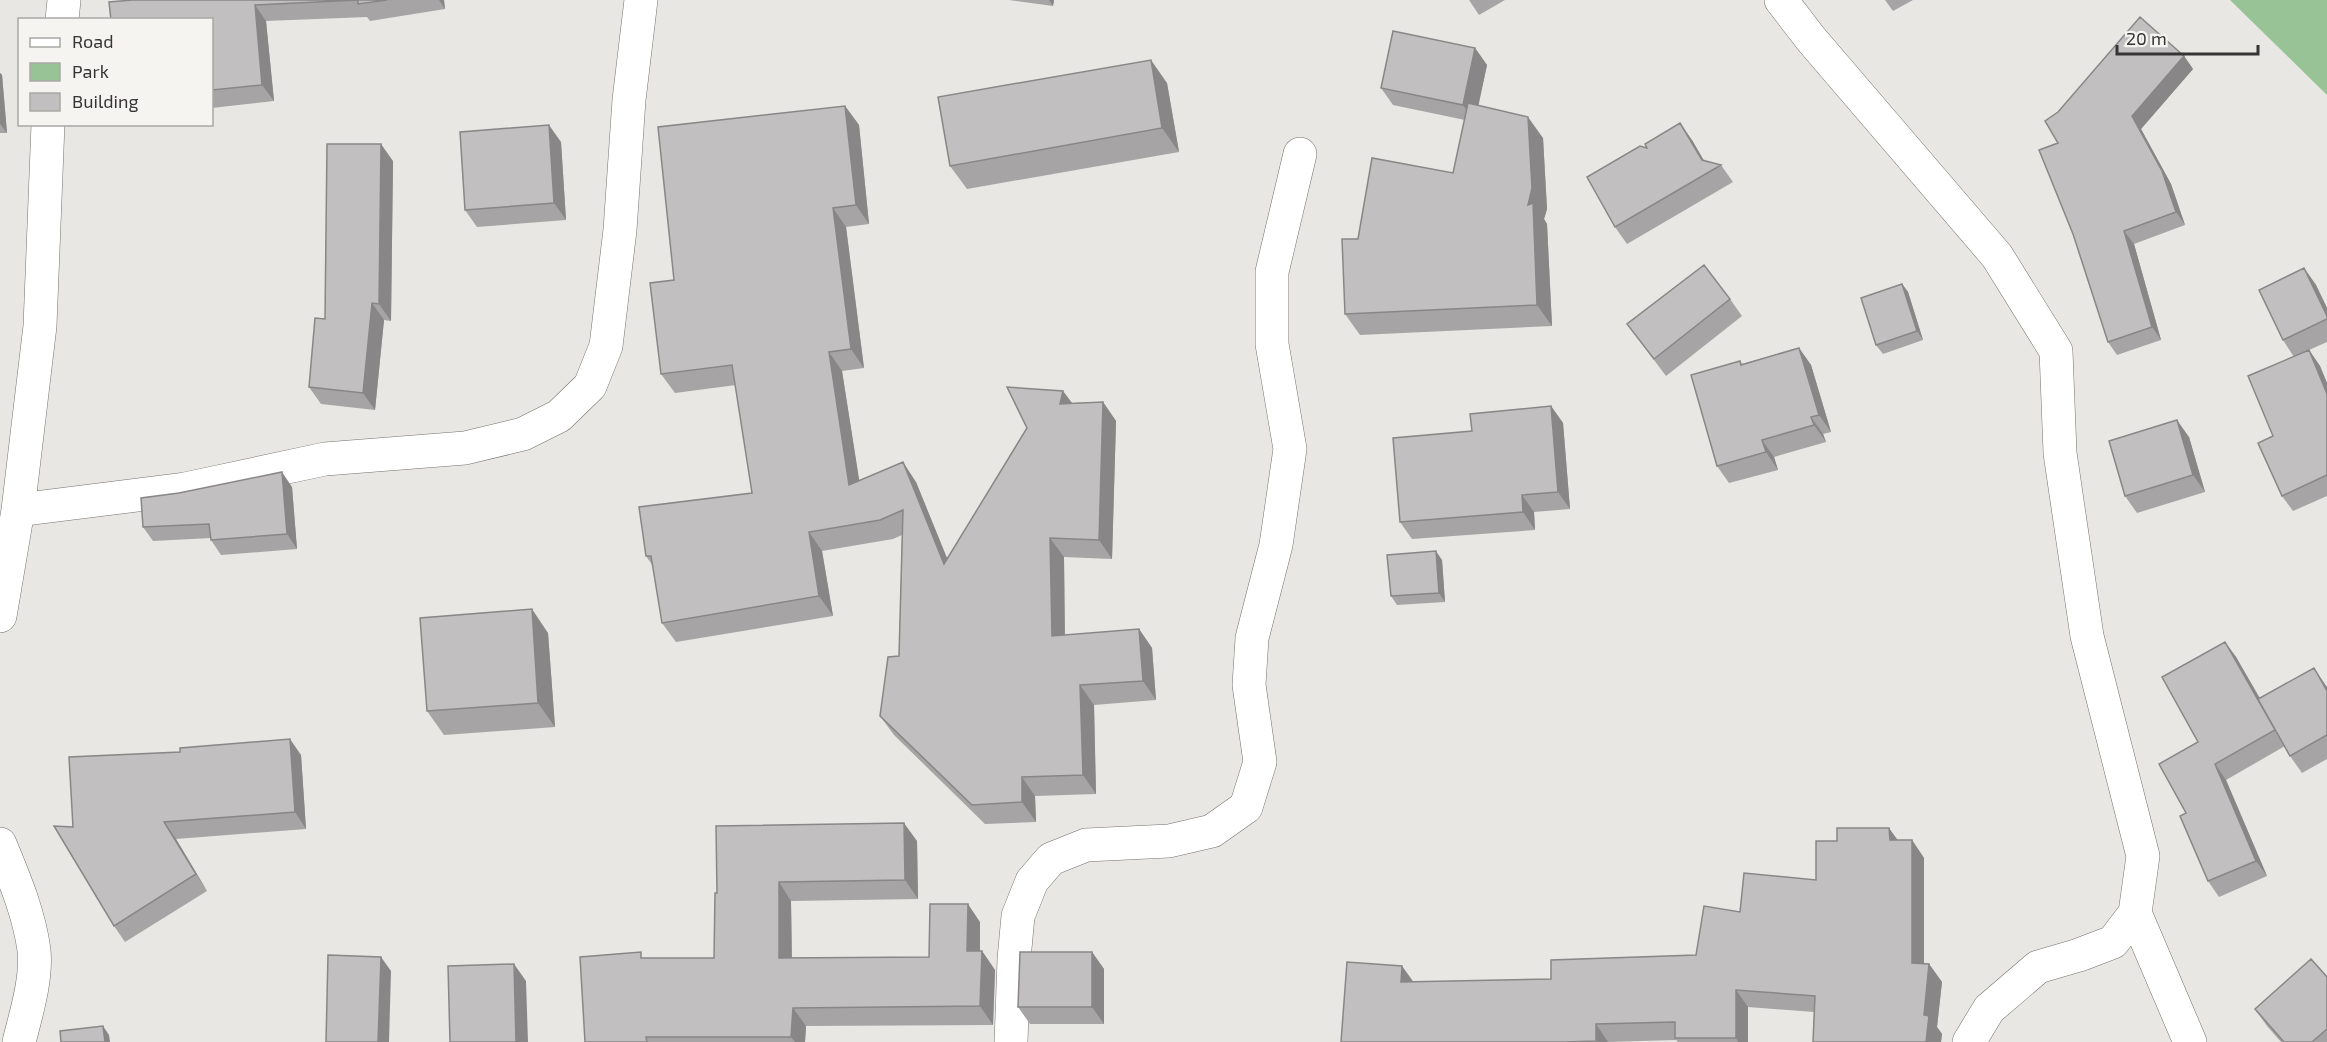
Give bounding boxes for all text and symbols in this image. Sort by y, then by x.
legend [18,18,213,126]
scale bar [2117,18,2258,56]
text: 20 m [2126,27,2167,49]
text: Road [72,30,113,52]
text: Park [72,60,109,82]
text: Building [72,90,139,112]

